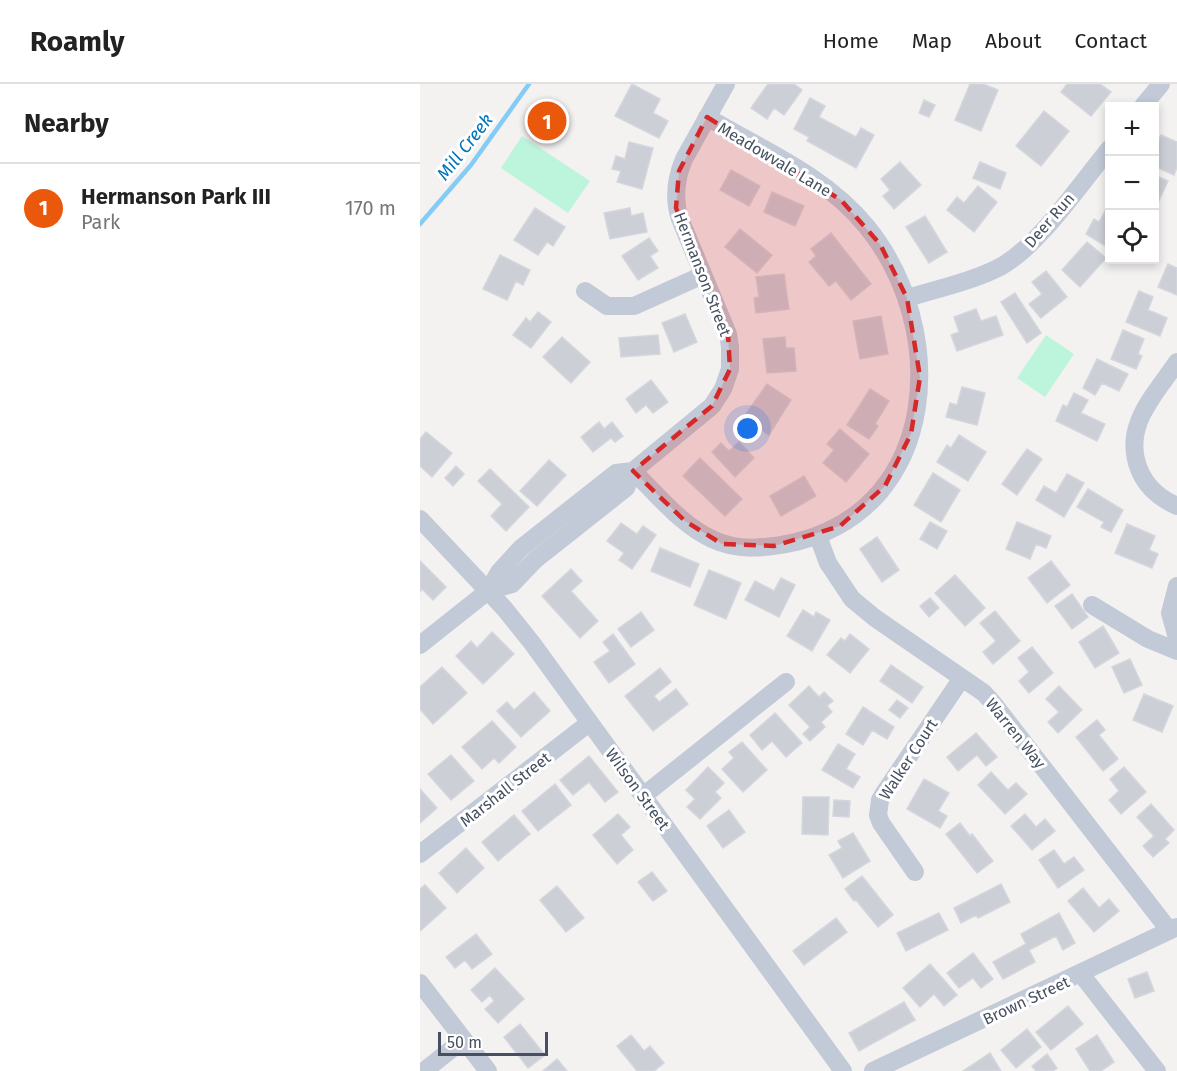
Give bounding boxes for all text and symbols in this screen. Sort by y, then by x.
text: Roamly [30,25,124,58]
text: Home [823,28,879,54]
text: Map [912,28,952,54]
text: About [985,28,1042,54]
text: Contact [1075,28,1147,54]
pin: 1 [528,99,566,144]
map controls [1105,102,1159,264]
button: + [1105,102,1159,156]
text: Nearby [24,108,109,139]
water label: Mill Creek [432,109,498,185]
street label: Meadowvale Lane [715,118,835,201]
button: − [1105,156,1159,210]
text: Hermanson Park III [81,183,271,210]
street label: Deer Run [1020,189,1078,252]
text: 1 [39,196,48,220]
text: 170 m [345,196,396,220]
street label: Hermanson Street [670,209,735,339]
text: Park [81,210,120,234]
button: locate [1105,210,1159,264]
your location [733,414,762,443]
street label: Warren Way [982,694,1050,772]
street label: Walker Court [875,715,942,803]
street label: Wilson Street [602,745,674,834]
street label: Marshall Street [456,748,554,831]
street label: Brown Street [980,972,1073,1029]
scale bar [438,1029,548,1056]
text: 50 m [447,1033,482,1052]

